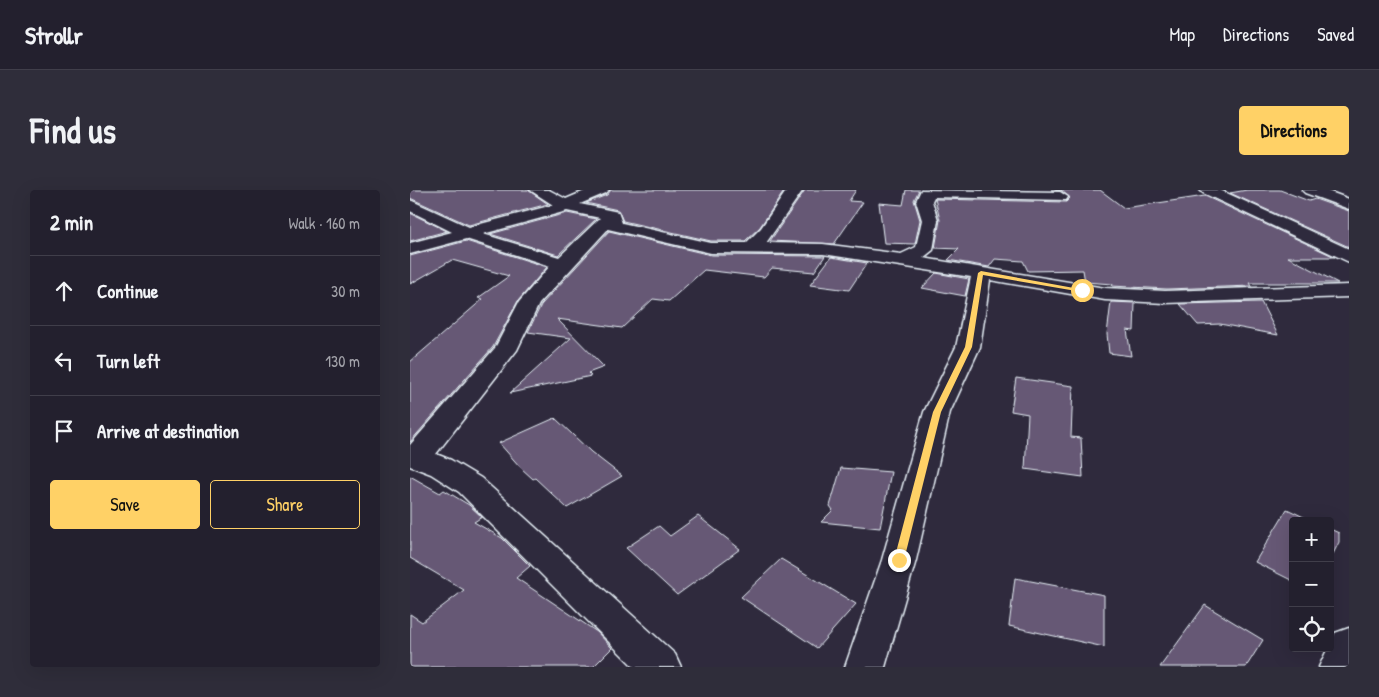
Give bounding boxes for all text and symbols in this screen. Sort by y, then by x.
text: Strollr [25,19,83,51]
text: Map [1170,22,1195,47]
text: Directions [1223,22,1289,47]
text: Saved [1317,22,1354,47]
button: Directions [1239,106,1349,155]
text: Find us [30,107,116,154]
text: 2 min [50,208,93,237]
text: Walk · 160 m [288,212,360,234]
icon: ahead [50,277,78,305]
text: Continue [97,278,158,304]
route start [1071,279,1094,302]
text: 30 m [331,280,360,302]
icon: left [50,347,78,375]
text: Turn left [97,348,160,374]
text: 130 m [325,350,360,372]
icon: arrive [50,417,78,445]
text: Arrive at destination [97,418,239,444]
button: Save [50,480,200,529]
button: Share [210,480,360,529]
map controls [1289,517,1334,652]
button: + [1289,517,1334,562]
route end [888,549,911,572]
button: − [1289,562,1334,607]
button: locate [1289,607,1334,652]

